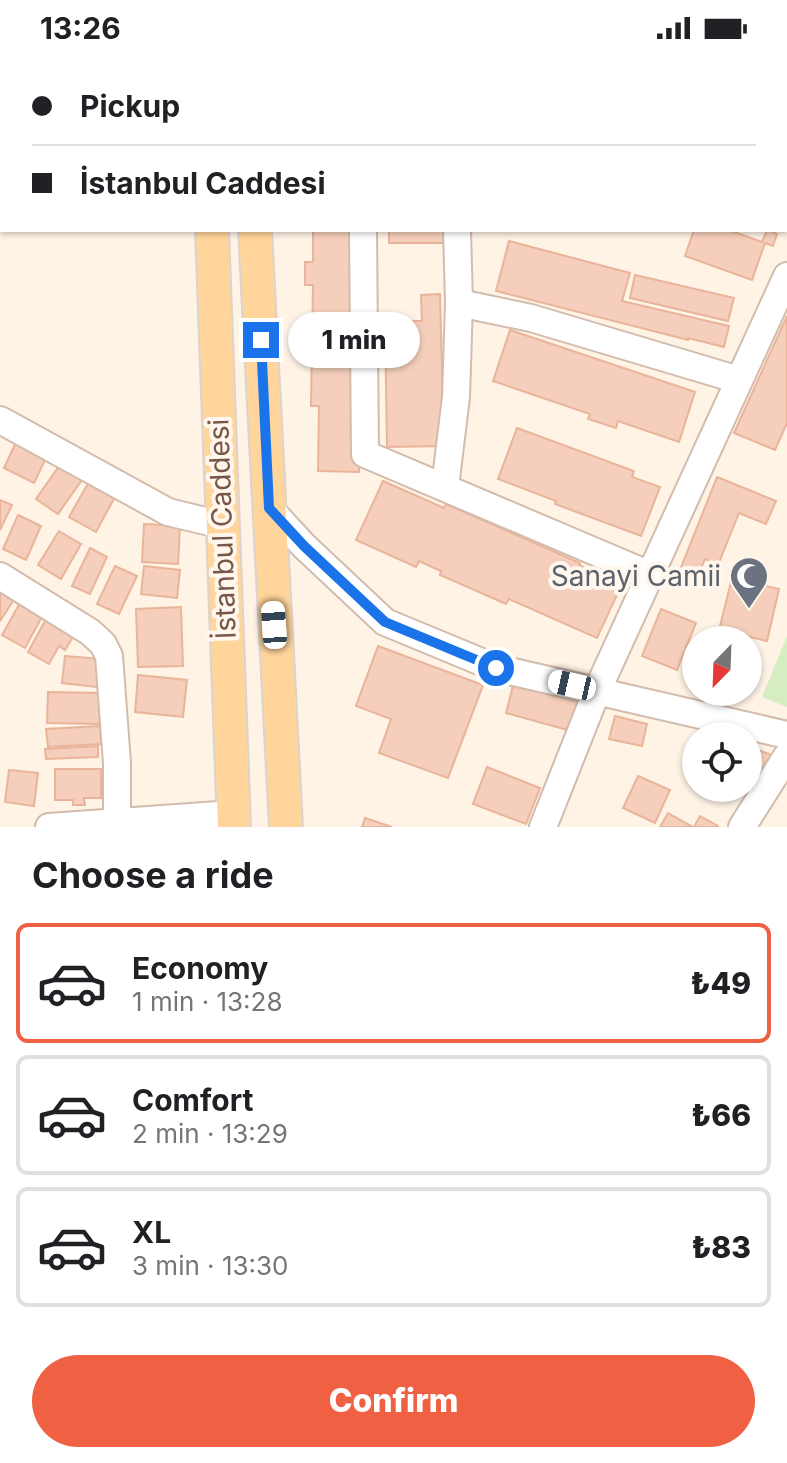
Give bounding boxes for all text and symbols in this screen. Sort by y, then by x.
text: 13:26 [40,10,121,46]
text: Pickup [80,88,180,124]
text: İstanbul Caddesi [80,165,326,201]
callout: 1 min [289,312,421,368]
route end [243,322,279,358]
text: 1 min [321,324,387,355]
street label: İstanbul Caddesi [201,418,243,640]
mosque icon: Sanayi Camii [728,555,770,610]
place label: Sanayi Camii [551,559,721,593]
car [260,600,288,650]
north arrow [682,626,762,706]
map controls [682,626,762,802]
route start [478,650,514,686]
car [546,668,598,702]
button: locate [682,722,762,802]
text: Choose a ride [32,853,274,897]
icon: car [36,947,108,1019]
text: Economy [132,950,268,986]
text: ₺49 [691,965,751,1001]
text: 1 min · 13:28 [132,986,283,1017]
icon: car [36,1079,108,1151]
text: Comfort [132,1082,253,1118]
text: ₺66 [691,1097,751,1133]
text: 2 min · 13:29 [132,1118,288,1149]
icon: car [36,1211,108,1283]
text: XL [132,1214,171,1250]
text: ₺83 [691,1229,751,1265]
text: 3 min · 13:30 [132,1250,289,1281]
button: Confirm [32,1355,755,1447]

